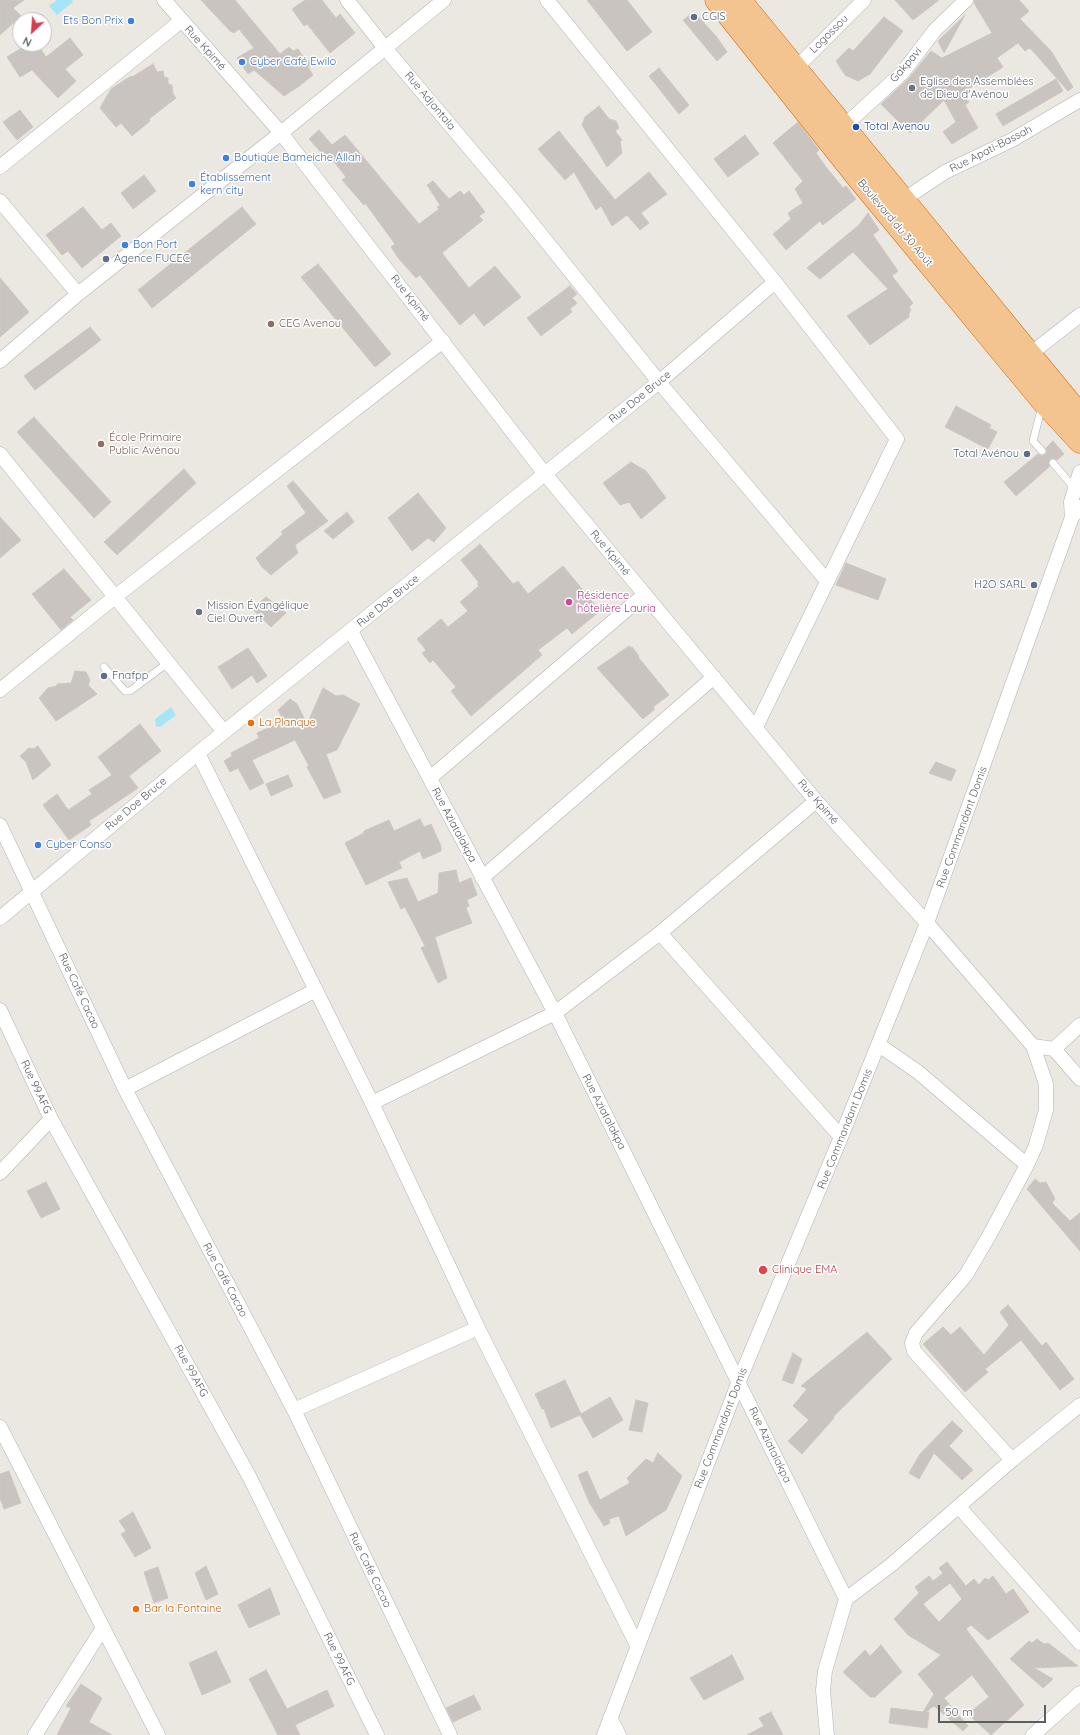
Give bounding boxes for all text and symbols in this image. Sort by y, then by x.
place label: CGIS [702,10,726,24]
north arrow [12,12,52,52]
marker: CGIS [689,12,699,22]
street label: Logossou [807,12,851,56]
place label: Ets Bon Prix [63,14,123,28]
marker: Ets Bon Prix [126,16,136,26]
street label: Rue Kpimé [182,23,228,73]
text: N [20,34,34,50]
street label: Gakpavi [887,45,925,85]
place label: Cyber Café Ewilo [250,55,336,69]
marker: Cyber Café Ewilo [237,57,247,67]
street label: Rue Adjantala [402,69,458,133]
place label: Eglise des Assemblées de Dieu d'Avénou [920,75,1034,101]
marker: Eglise des Assemblées de Dieu d'Avénou [907,83,917,93]
place label: Total Avenou [864,120,930,134]
marker: Total Avenou [851,122,861,132]
street label: Rue Apati-Bassah [948,123,1034,175]
place label: Boutique Bameiche Allah [234,151,361,165]
marker: Boutique Bameiche Allah [221,153,231,163]
place label: Établissement kern city [200,171,271,197]
street label: Boulevard du 30 Août [855,177,935,269]
marker: Établissement kern city [187,179,197,189]
place label: Bon Port [133,238,177,252]
marker: Bon Port [120,240,130,250]
place label: Agence FUCEC [114,252,190,266]
marker: Agence FUCEC [101,254,111,264]
street label: Rue Kpimé [388,272,432,324]
place label: CEG Avenou [279,317,341,331]
marker: CEG Avenou [266,319,276,329]
street label: Rue Doe Bruce [606,368,674,426]
place label: École Primaire Public Avénou [109,431,182,457]
marker: École Primaire Public Avénou [96,439,106,449]
place label: Total Avénou [953,447,1019,461]
marker: Total Avénou [1022,449,1032,459]
street label: Rue Kpimé [587,528,633,578]
street label: Rue Doe Bruce [354,572,422,630]
place label: H2O SARL [974,578,1026,592]
marker: H2O SARL [1029,580,1039,590]
place label: Résidence hôtelière Lauria [577,589,656,615]
marker: Résidence hôtelière Lauria [564,597,574,607]
place label: Mission Évangélique Ciel Ouvert [207,599,309,625]
marker: Mission Évangélique Ciel Ouvert [194,607,204,617]
place label: Fnafpp [112,669,148,683]
marker: Fnafpp [99,671,109,681]
place label: La Planque [259,716,316,730]
marker: La Planque [246,718,256,728]
street label: Rue Commandant Domis [934,764,990,890]
street label: Rue Doe Bruce [103,774,169,834]
street label: Rue Kpimé [795,777,841,827]
street label: Rue Aziatalakpa [429,785,479,865]
place label: Cyber Conso [46,838,112,852]
marker: Cyber Conso [33,840,43,850]
street label: Rue Café Cacao [56,951,102,1031]
street label: Rue 99.AFG [18,1058,54,1116]
street label: Rue Commandant Domis [815,1067,875,1191]
street label: Rue Aziatalakpa [579,1072,629,1152]
street label: Rue Café Cacao [200,1241,250,1319]
place label: Clinique EMA [772,1263,837,1277]
marker: Clinique EMA [757,1264,769,1276]
street label: Rue 99.AFG [171,1343,211,1399]
street label: Rue Commandant Domis [692,1366,750,1490]
street label: Rue Aziatalakpa [746,1405,794,1485]
street label: Rue Café Cacao [346,1530,394,1610]
place label: Bar la Fontaine [144,1602,222,1616]
marker: Bar la Fontaine [131,1604,141,1614]
street label: Rue 99.AFG [320,1630,358,1688]
scale bar [940,1697,1048,1723]
text: 50 m [945,1704,973,1719]

